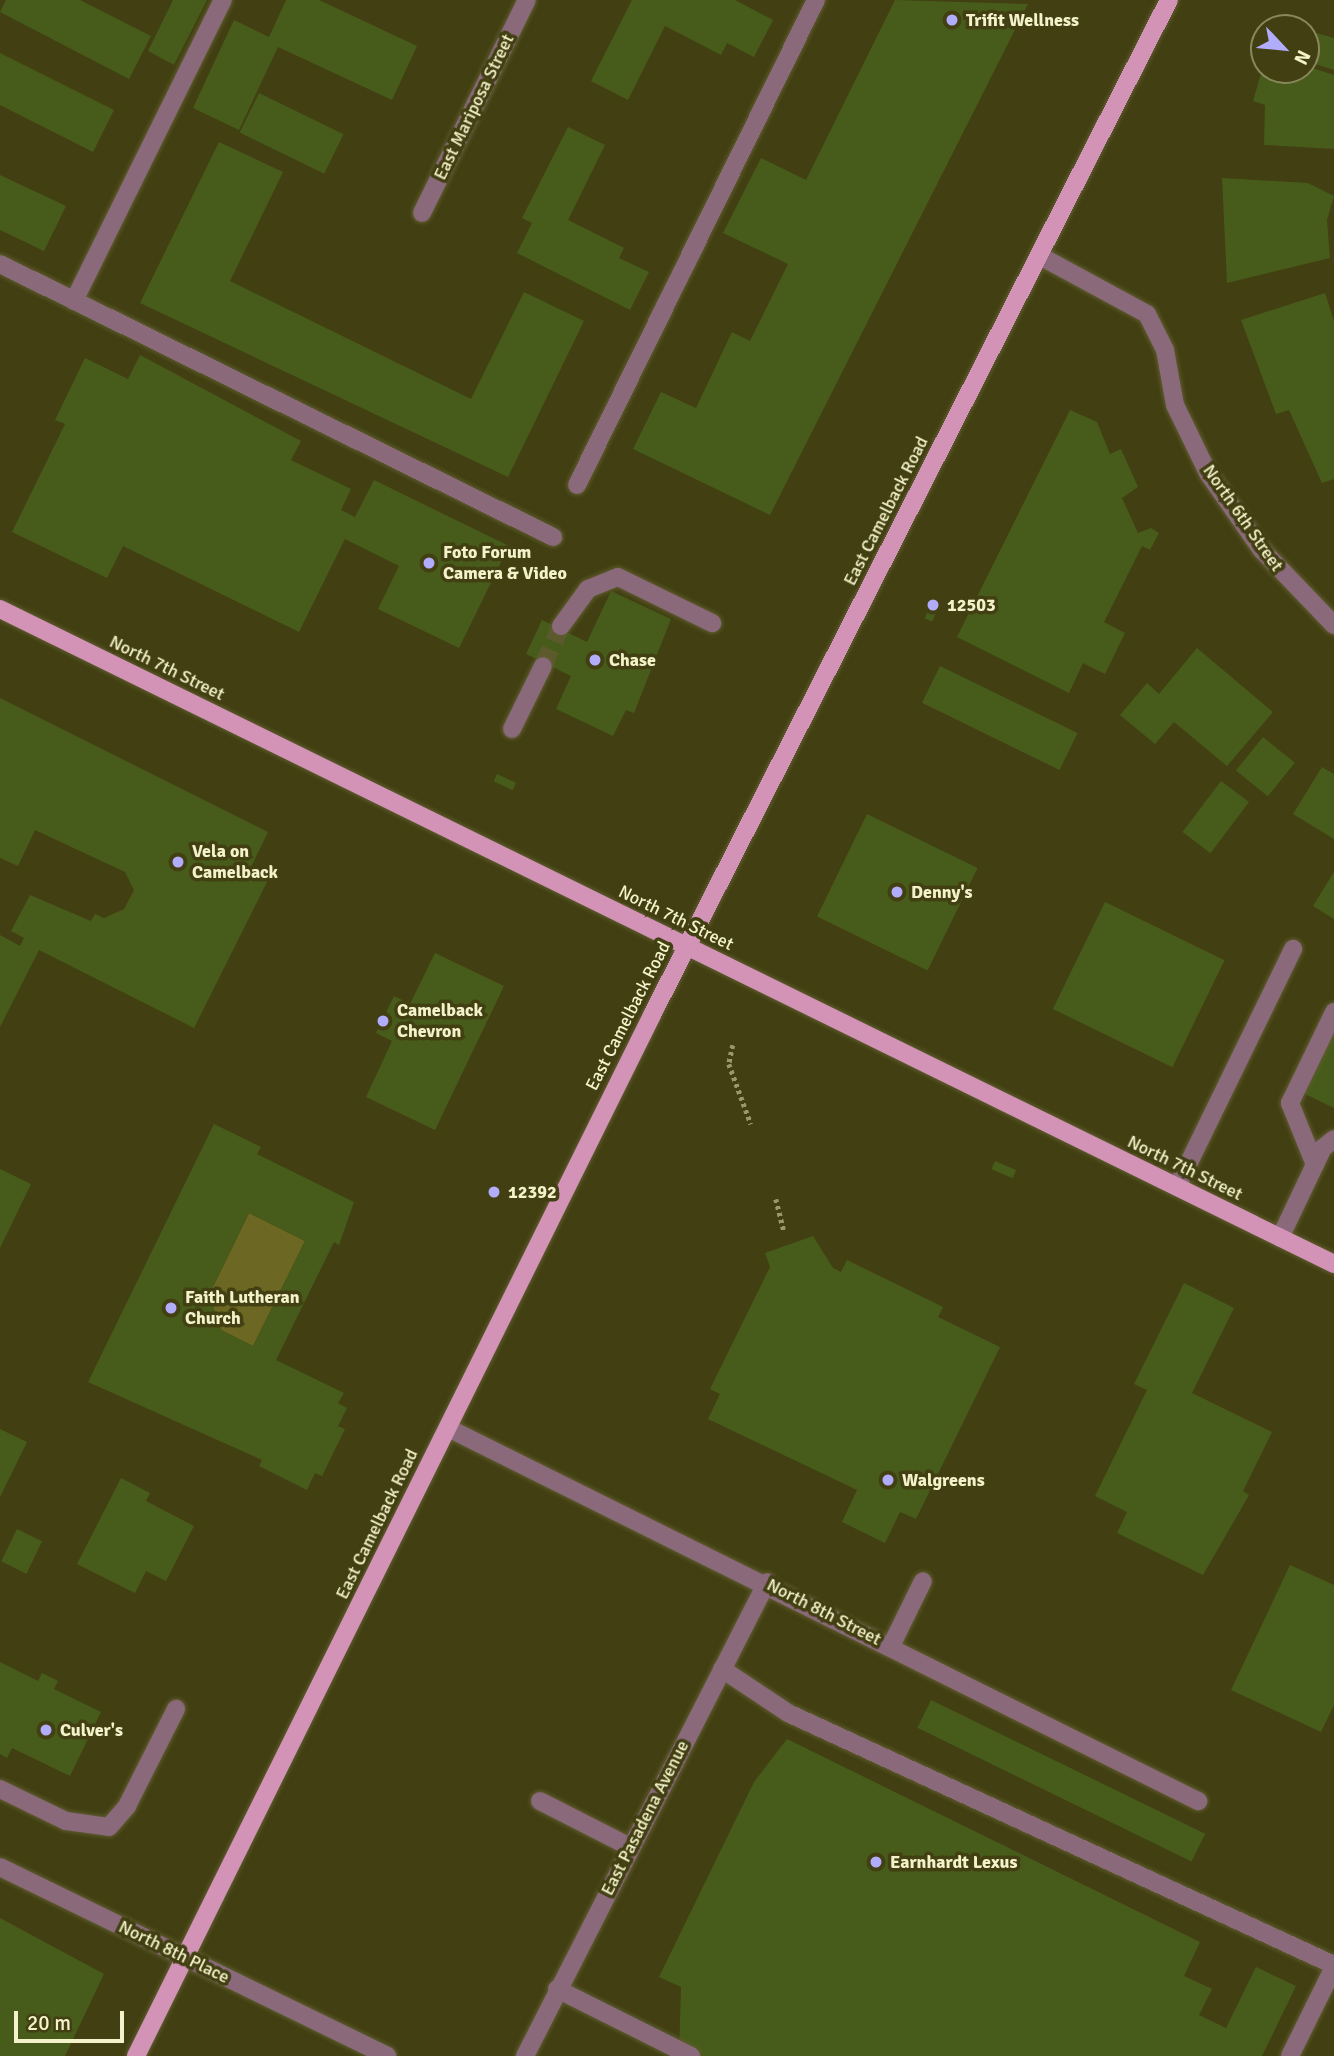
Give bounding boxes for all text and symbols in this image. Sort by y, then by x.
place label: Trifit Wellness [966,9,1079,31]
marker: Trifit Wellness [944,12,960,28]
north arrow [1250,14,1320,84]
street label: East Mariposa Street [429,31,519,183]
text: N [1288,46,1316,69]
street label: East Camelback Road [839,433,933,589]
street label: North 6th Street [1198,460,1288,576]
place label: Foto Forum Camera & Video [443,542,567,584]
marker: Foto Forum Camera & Video [421,555,437,571]
place label: 12503 [947,594,996,616]
marker: 12503 [925,597,941,613]
street label: North 7th Street [106,631,228,705]
place label: Chase [609,649,656,671]
marker: Chase [587,652,603,668]
place label: Vela on Camelback [192,841,278,884]
marker: Vela on Camelback [170,854,186,870]
street label: North 7th Street [615,881,737,955]
place label: Denny's [911,881,973,903]
marker: Denny's [889,884,905,900]
street label: East Camelback Road [581,938,675,1094]
place label: Camelback Chevron [397,1000,483,1042]
marker: Camelback Chevron [375,1013,391,1029]
street label: North 7th Street [1124,1131,1246,1205]
place label: 12392 [508,1181,557,1203]
marker: 12392 [486,1184,502,1200]
place label: Faith Lutheran Church [185,1287,300,1330]
marker: Faith Lutheran Church [163,1300,179,1316]
street label: East Camelback Road [331,1445,423,1603]
place label: Walgreens [902,1469,985,1491]
marker: Walgreens [880,1472,896,1488]
street label: North 8th Street [763,1574,885,1650]
place label: Culver's [60,1719,123,1741]
marker: Culver's [38,1722,54,1738]
street label: East Pasadena Avenue [597,1737,693,1899]
place label: Earnhardt Lexus [890,1851,1017,1873]
marker: Earnhardt Lexus [868,1854,884,1870]
street label: North 8th Place [115,1916,233,1988]
scale bar [18,1996,128,2040]
text: 20 m [27,2010,71,2036]

